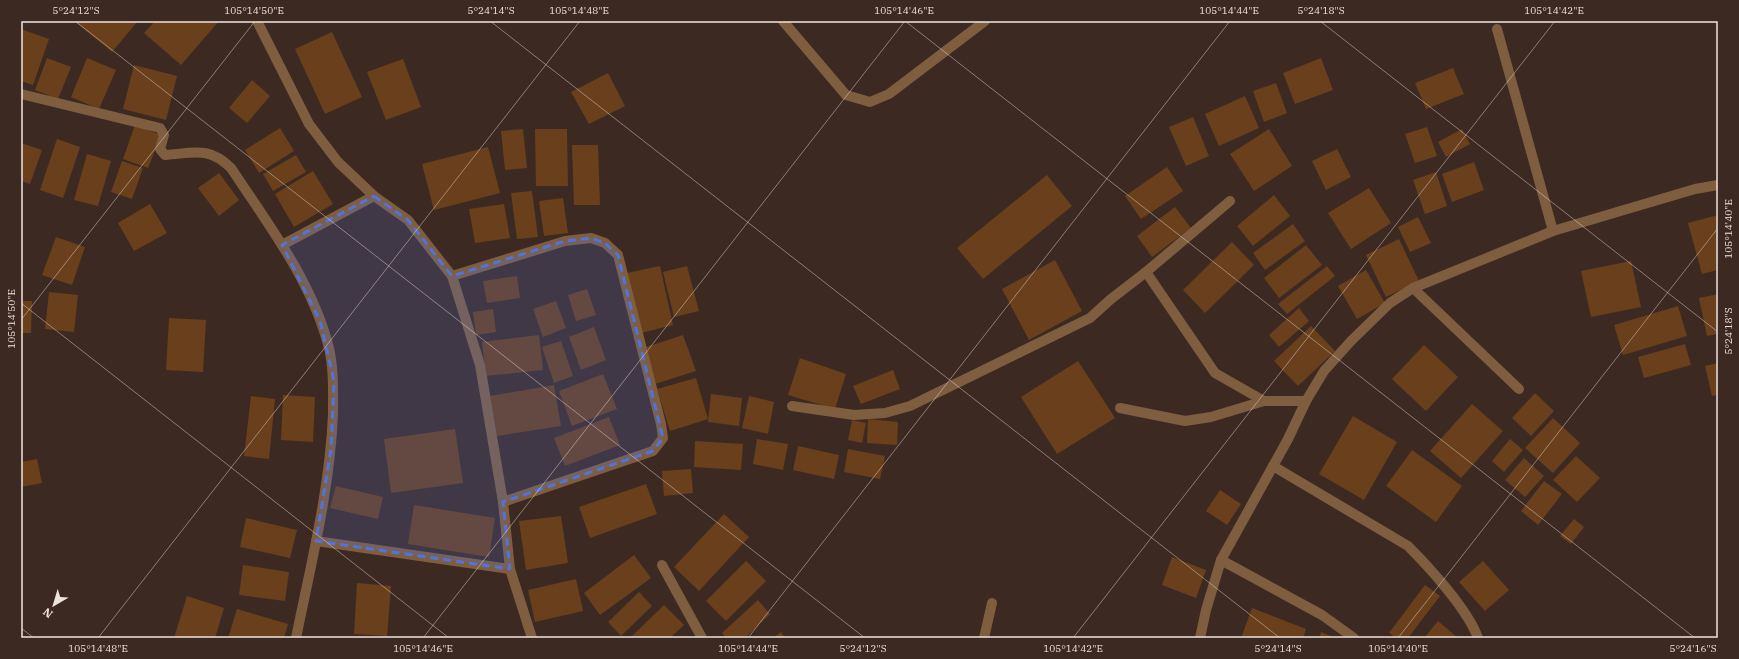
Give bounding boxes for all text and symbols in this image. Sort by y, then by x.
text: 5°24'12"S [52,4,100,17]
text: 105°14'50"E [224,4,284,17]
text: 5°24'14"S [467,4,515,17]
text: 105°14'48"E [549,4,609,17]
text: 105°14'46"E [874,4,934,17]
text: 105°14'44"E [1199,4,1259,17]
text: 5°24'18"S [1297,4,1345,17]
text: 105°14'42"E [1524,4,1584,17]
text: 105°14'40"E [1722,199,1735,259]
text: 105°14'50"E [5,289,18,349]
text: 5°24'18"S [1722,307,1735,355]
north arrow [34,585,74,625]
text: N [40,605,56,621]
text: 105°14'48"E [68,642,128,655]
text: 105°14'46"E [393,642,453,655]
text: 105°14'44"E [718,642,778,655]
text: 5°24'12"S [839,642,887,655]
text: 105°14'42"E [1043,642,1103,655]
text: 5°24'14"S [1254,642,1302,655]
text: 105°14'40"E [1368,642,1428,655]
text: 5°24'16"S [1669,642,1717,655]

